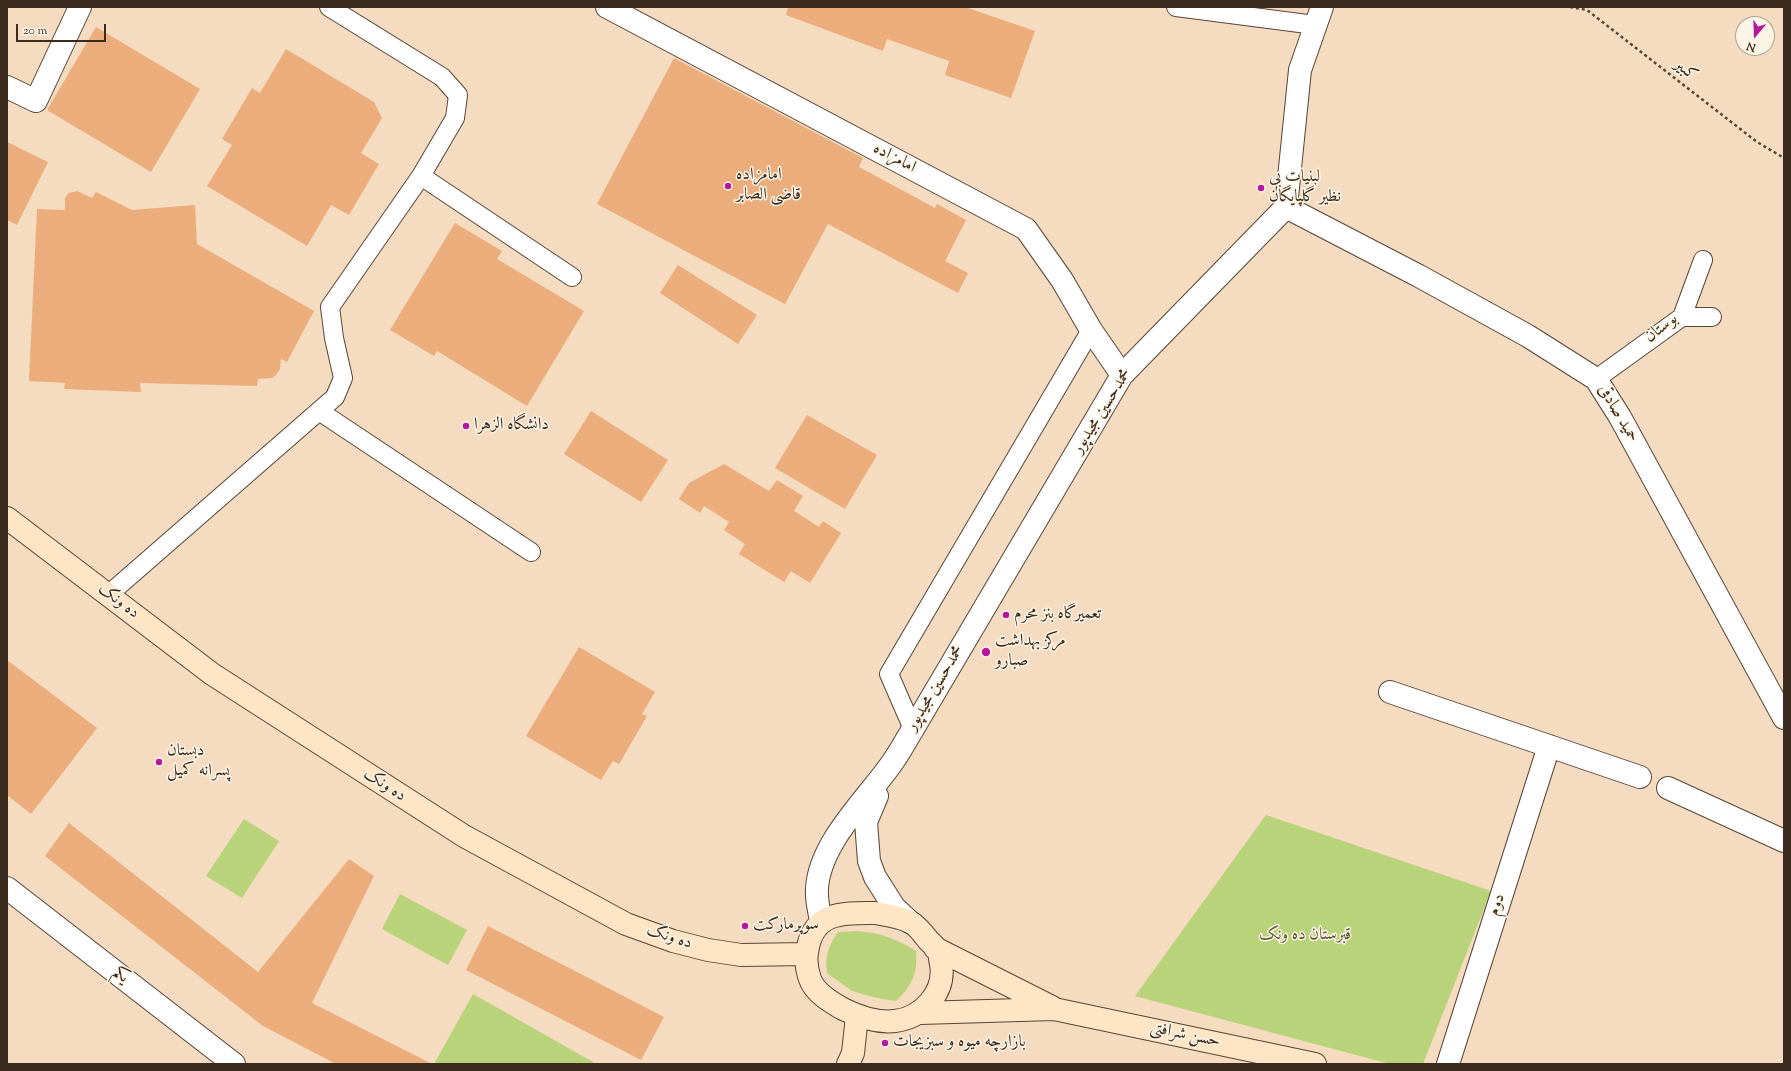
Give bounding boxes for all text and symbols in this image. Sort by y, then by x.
scale bar [18,16,108,42]
north arrow [1735,16,1775,56]
text: 20 m [23,22,47,40]
text: N [1745,37,1758,55]
street label: کبیر [1669,55,1701,87]
street label: امامزاده [869,139,919,179]
place label: امامزاده قاضی الصابر [736,166,801,206]
place label: لبنیات بی نظیر گلپایگان [1269,168,1341,208]
marker: امامزاده قاضی الصابر [723,181,733,191]
marker: لبنیات بی نظیر گلپایگان [1256,183,1266,193]
street label: بوستان [1641,310,1683,348]
street label: محمدحسین مجیدپور [1069,366,1137,458]
street label: حمید صادقی [1592,381,1642,447]
place label: دانشگاه الزهرا [474,416,549,436]
marker: دانشگاه الزهرا [461,421,471,431]
street label: ده ونک [93,580,143,624]
place label: تعمیرگاه بنز محرم [1014,605,1101,625]
marker: تعمیرگاه بنز محرم [1001,610,1011,620]
place label: مرکز بهداشت صبارو [995,632,1066,672]
street label: محمدحسین مجیدپور [903,643,969,735]
marker: مرکز بهداشت صبارو [980,646,992,658]
place label: دبستان پسرانه كميل [167,742,230,782]
marker: دبستان پسرانه كميل [154,757,164,767]
street label: ده ونک [359,765,409,807]
street label: دوم [1485,891,1511,919]
place label: سوپرمارکت [753,916,819,936]
street label: ده ونک [644,921,694,955]
marker: سوپرمارکت [740,921,750,931]
park label: قبرستان ده ونک [1259,926,1351,946]
street label: یکم [108,963,132,989]
street label: حسن شرافتی [1148,1019,1222,1053]
place label: بازارچه میوه و سبزیجات [893,1033,1026,1053]
marker: بازارچه میوه و سبزیجات [880,1038,890,1048]

